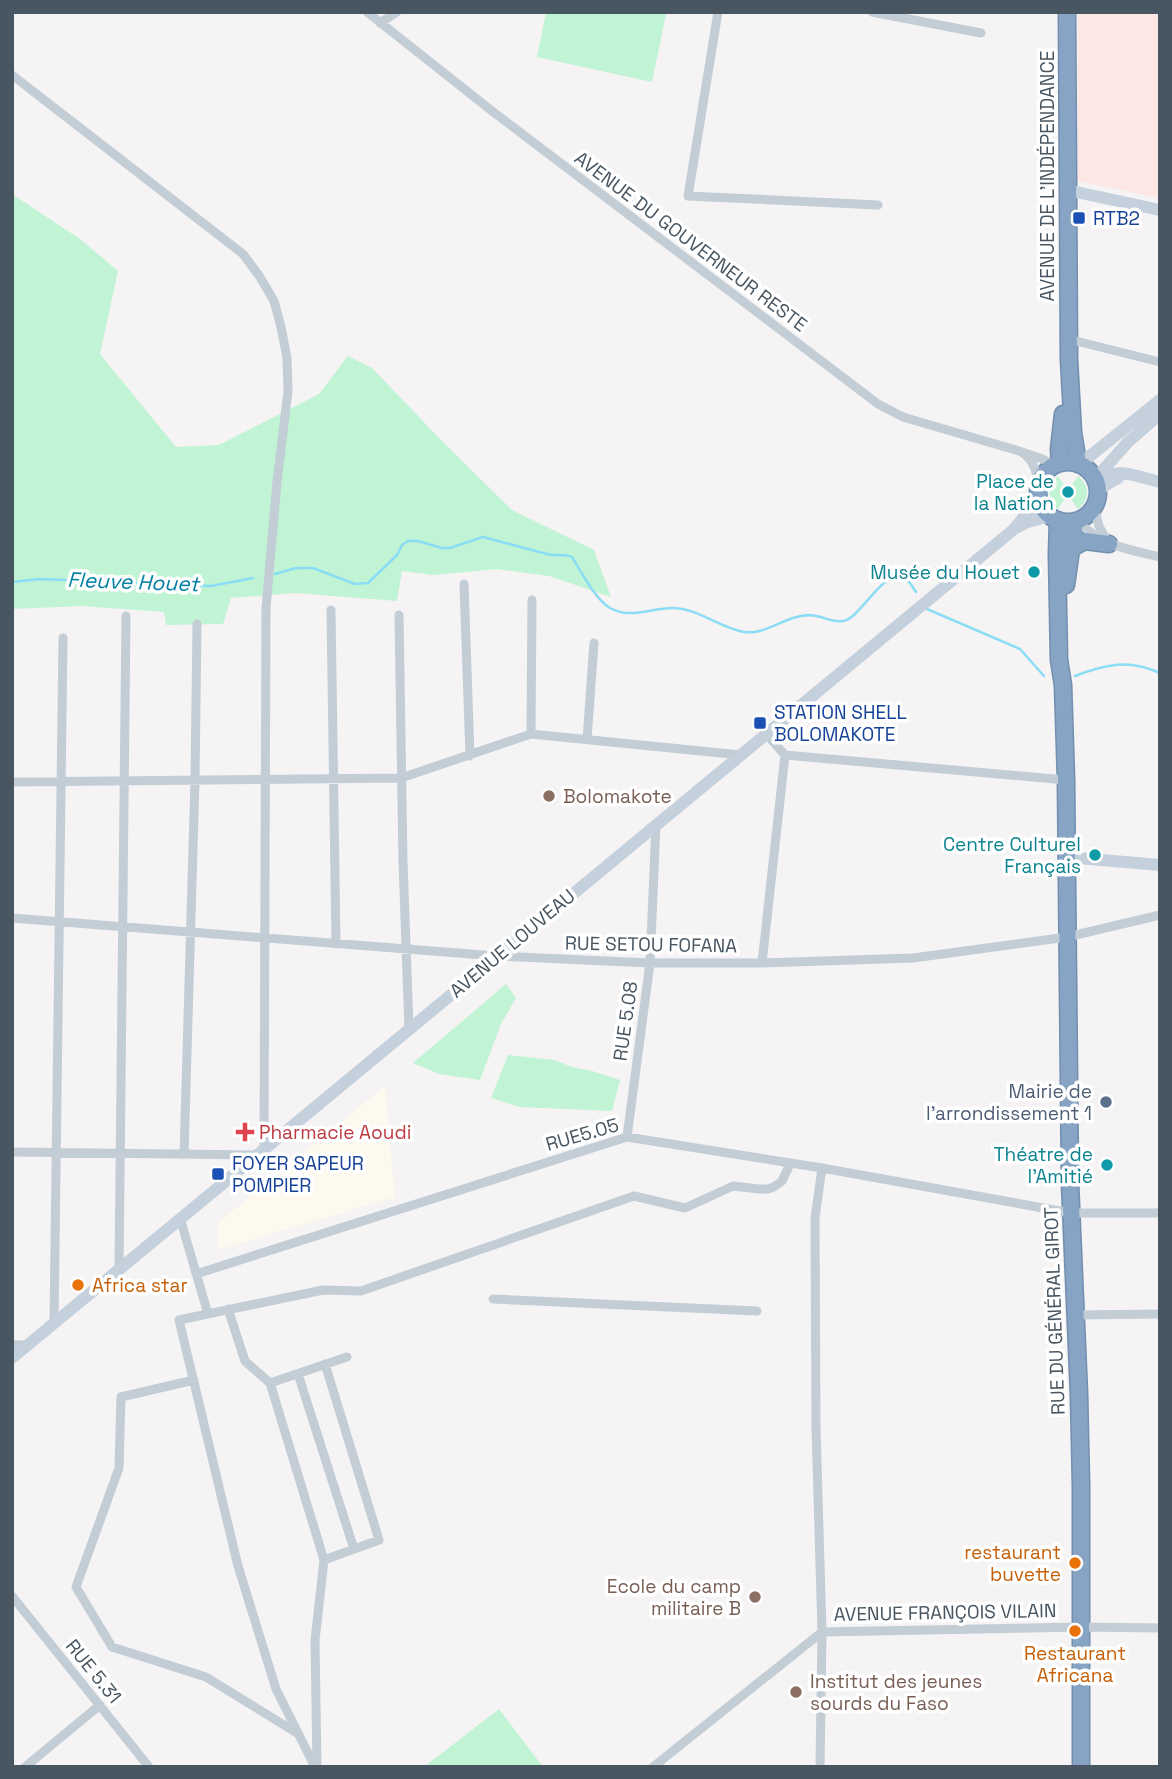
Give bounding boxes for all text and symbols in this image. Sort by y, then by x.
street label: AVENUE DE L'INDÉPENDANCE [1035,51,1060,301]
street label: AVENUE DU GOUVERNEUR RESTE [569,146,812,337]
place label: RTB2 [1093,206,1140,231]
marker: RTB2 [1071,210,1087,226]
place label: Place de la Nation [974,469,1054,516]
marker: Place de la Nation [1060,484,1076,500]
place label: Musée du Houet [870,560,1020,585]
marker: Musée du Houet [1026,564,1042,580]
water label: Fleuve Houet [67,566,202,597]
place label: STATION SHELL BOLOMAKOTE [774,700,907,747]
marker: STATION SHELL BOLOMAKOTE [752,715,768,731]
place label: Bolomakote [563,784,672,809]
marker: Bolomakote [541,788,557,804]
place label: Centre Culturel Français [943,832,1081,879]
marker: Centre Culturel Français [1087,847,1103,863]
street label: AVENUE LOUVEAU [444,884,580,1003]
street label: RUE SETOU FOFANA [565,930,737,959]
street label: RUE 5.08 [608,980,643,1062]
place label: Mairie de l'arrondissement 1 [926,1079,1092,1126]
marker: Mairie de l'arrondissement 1 [1098,1094,1114,1110]
street label: RUE5.05 [543,1112,622,1157]
place label: Pharmacie Aoudi [259,1120,411,1145]
marker: Pharmacie Aoudi [237,1124,253,1140]
place label: Théatre de l'Amitié [993,1142,1093,1189]
place label: FOYER SAPEUR POMPIER [232,1151,364,1198]
marker: Théatre de l'Amitié [1099,1157,1115,1173]
marker: FOYER SAPEUR POMPIER [210,1166,226,1182]
street label: RUE DU GÉNÉRAL GIROT [1038,1207,1071,1415]
place label: Africa star [92,1273,188,1298]
marker: Africa star [70,1277,86,1293]
place label: restaurant buvette [964,1540,1061,1587]
marker: restaurant buvette [1067,1555,1083,1571]
place label: Ecole du camp militaire B [607,1574,741,1621]
marker: Ecole du camp militaire B [747,1589,763,1605]
street label: AVENUE FRANÇOIS VILAIN [833,1598,1057,1627]
marker: Restaurant Africana [1067,1623,1083,1639]
street label: RUE 5.31 [60,1634,127,1709]
place label: Restaurant Africana [1024,1641,1126,1688]
place label: Institut des jeunes sourds du Faso [810,1669,982,1716]
marker: Institut des jeunes sourds du Faso [788,1684,804,1700]

